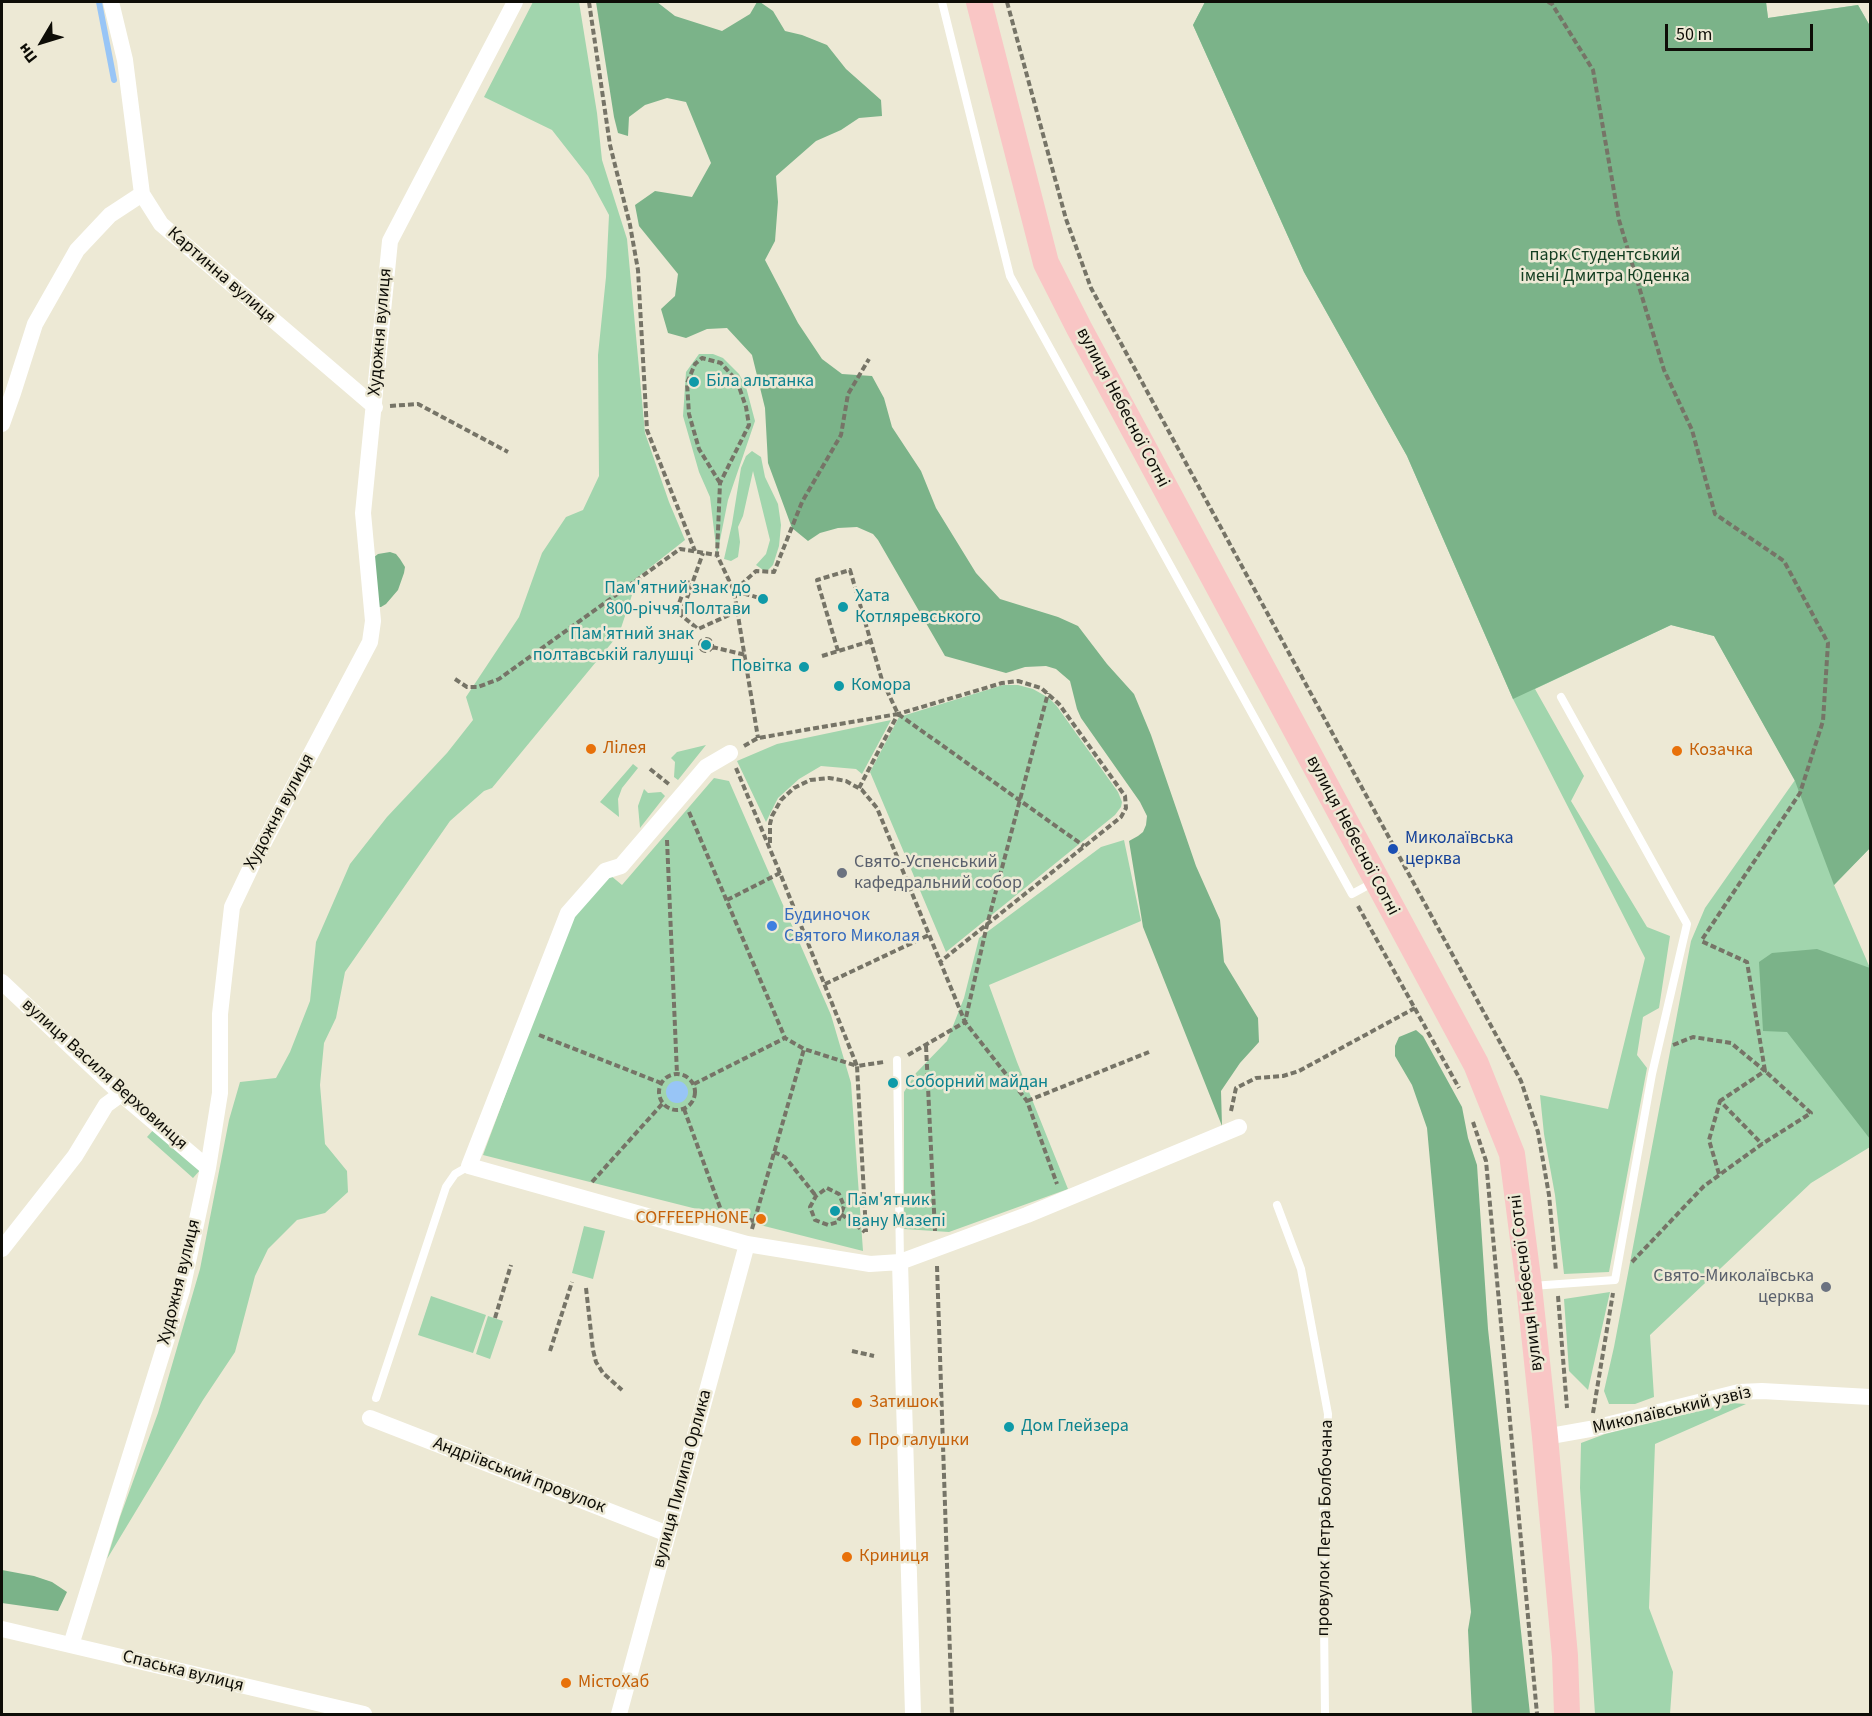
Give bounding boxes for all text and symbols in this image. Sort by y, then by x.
north arrow [12,12,72,72]
scale bar [1668,12,1816,50]
text: 50 m [1676,22,1712,47]
text: Пн [13,38,43,68]
street label: Картинна вулиця [162,223,280,329]
park label: парк Студентський імені Дмитра Юденка [1520,245,1690,288]
street label: Художня вулиця [365,267,397,397]
street label: вулиця Небесної Сотні [1071,324,1173,492]
place label: Біла альтанка [706,371,814,393]
marker: Біла альтанка [687,375,701,389]
place label: Пам'ятний знак до 800-річчя Полтави [604,578,751,620]
place label: Хата Котляревського [855,586,981,628]
marker: Пам'ятний знак до 800-річчя Полтави [756,592,770,606]
marker: Хата Котляревського [836,600,850,614]
place label: Пам'ятний знак полтавській галушці [533,624,694,666]
marker: Пам'ятний знак полтавській галушці [699,638,713,652]
place label: Повітка [731,656,792,678]
marker: Повітка [797,660,811,674]
place label: Комора [851,675,911,697]
marker: Комора [832,679,846,693]
place label: Лілея [603,738,646,760]
place label: Козачка [1689,740,1753,762]
marker: Лілея [584,742,598,756]
marker: Козачка [1670,744,1684,758]
street label: Художня вулиця [240,750,320,874]
street label: вулиця Небесної Сотні [1301,752,1403,920]
place label: Миколаївська церква [1405,828,1514,870]
marker: Миколаївська церква [1386,842,1400,856]
place label: Свято-Успенський кафедральний собор [854,852,1022,894]
marker: Свято-Успенський кафедральний собор [835,866,849,880]
place label: Будиночок Святого Миколая [784,905,920,948]
marker: Будиночок Святого Миколая [765,919,779,933]
street label: вулиця Василя Верховинця [17,995,191,1155]
place label: Соборний майдан [905,1072,1048,1094]
marker: Соборний майдан [886,1076,900,1090]
place label: Пам'ятник Івану Мазепі [847,1190,946,1232]
street label: вулиця Небесної Сотні [1505,1193,1549,1373]
marker: Пам'ятник Івану Мазепі [828,1204,842,1218]
place label: COFFEEPHONE [636,1208,749,1230]
marker: COFFEEPHONE [754,1212,768,1226]
street label: Художня вулиця [154,1217,206,1347]
place label: Свято-Миколаївська церква [1653,1266,1814,1308]
marker: Свято-Миколаївська церква [1819,1280,1833,1294]
street label: Миколаївський узвіз [1591,1382,1753,1440]
street label: вулиця Пилипа Орлика [649,1388,717,1570]
place label: Затишок [869,1392,938,1414]
marker: Затишок [850,1396,864,1410]
place label: Дом Глейзера [1021,1416,1129,1438]
street label: провулок Петра Болбочана [1313,1419,1339,1637]
marker: Дом Глейзера [1002,1420,1016,1434]
place label: Про галушки [868,1430,969,1452]
street label: Андріївський провулок [430,1433,608,1519]
marker: Про галушки [849,1434,863,1448]
place label: Криниця [859,1546,929,1568]
marker: Криниця [840,1550,854,1564]
street label: Спаська вулиця [120,1647,246,1697]
place label: МістоХаб [578,1672,649,1694]
marker: МістоХаб [559,1676,573,1690]

